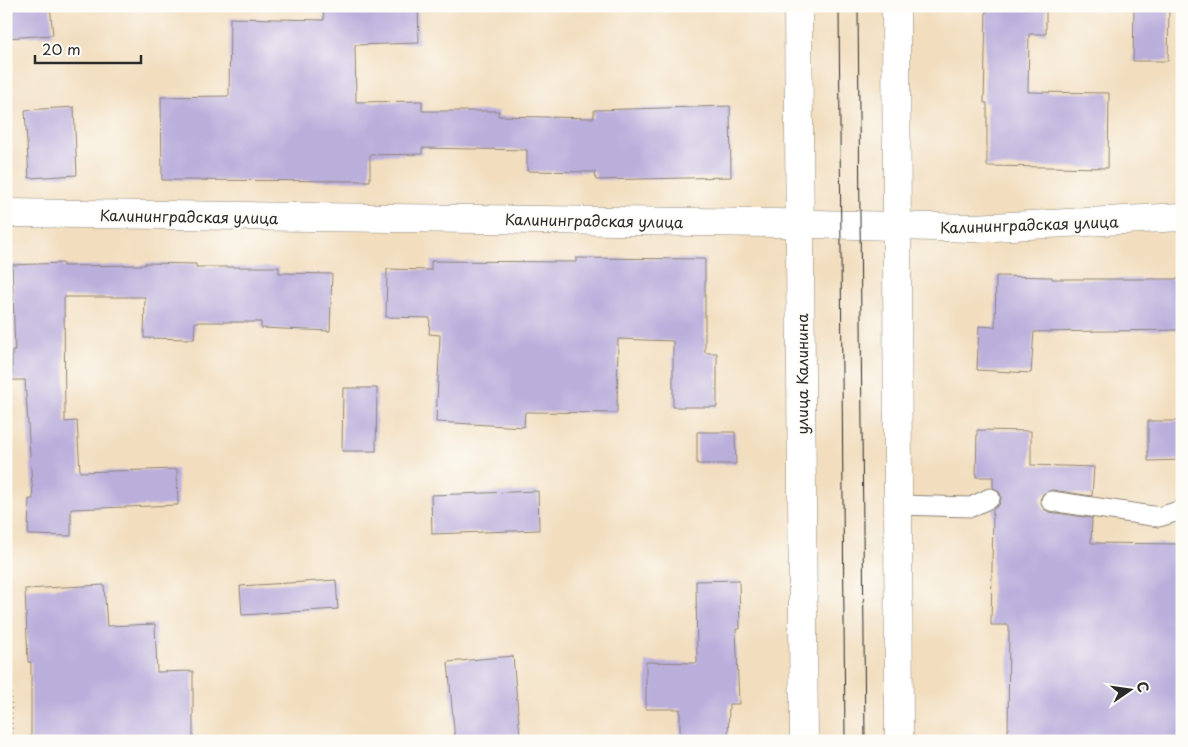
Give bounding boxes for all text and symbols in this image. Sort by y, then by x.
scale bar [35,32,141,64]
text: 20 m [42,37,81,60]
street label: Калининградская улица [99,203,279,229]
street label: Калининградская улица [504,207,684,233]
street label: Калининградская улица [939,209,1119,239]
street label: улица Калинина [790,313,813,435]
north arrow [1106,664,1156,714]
text: С [1132,679,1155,694]

